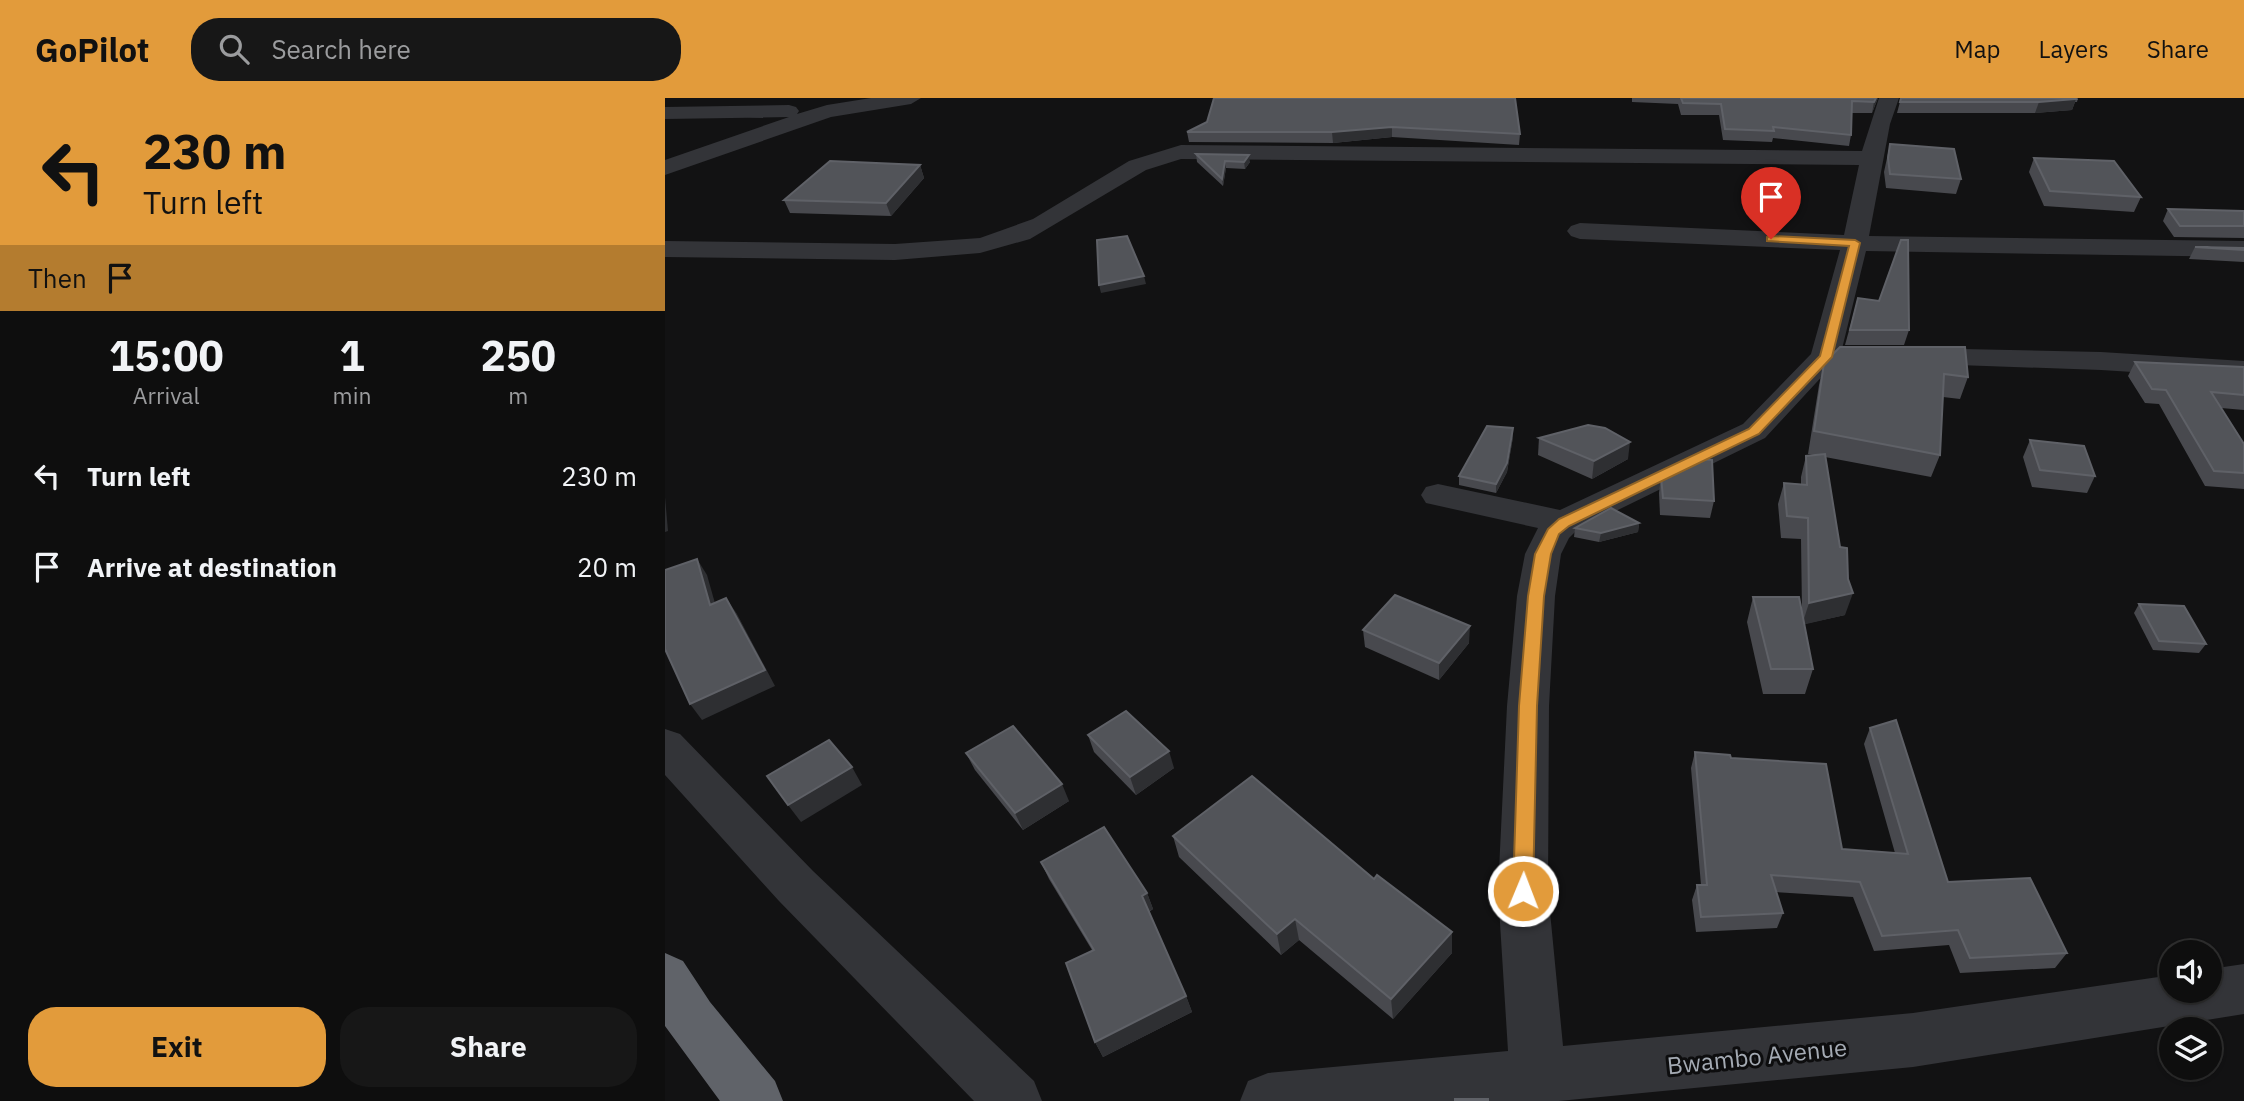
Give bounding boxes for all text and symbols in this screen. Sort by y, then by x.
search box [191,18,681,81]
text: GoPilot [35,28,149,71]
icon: search [215,30,253,68]
text: Search here [271,32,411,66]
text: Map [1954,33,2001,65]
text: Layers [2039,33,2109,65]
text: Share [2147,33,2209,65]
text: 230 m [143,119,287,182]
icon: left [28,126,119,217]
pin [1741,167,1801,239]
icon: arrive [1752,178,1790,216]
text: Turn left [143,181,263,223]
icon: arrive [101,259,139,297]
text: Then [28,261,87,295]
text: 15:00 [109,328,224,383]
text: 1 [339,328,365,383]
text: 250 [480,328,556,383]
text: Arrival [133,380,200,410]
text: min [333,380,371,410]
text: m [508,380,528,410]
icon: left [28,457,66,495]
text: Turn left [87,459,190,493]
text: 230 m [561,459,637,493]
icon: arrive [28,548,66,586]
text: Arrive at destination [87,550,337,584]
text: 20 m [577,550,637,584]
position arrow [1486,854,1560,928]
map controls [2159,940,2222,1080]
button: sound [2159,940,2222,1003]
button: Exit [28,1007,326,1087]
button: Share [340,1007,637,1087]
button: layers [2159,1017,2222,1080]
street label: Bwambo Avenue [1665,1031,1849,1081]

